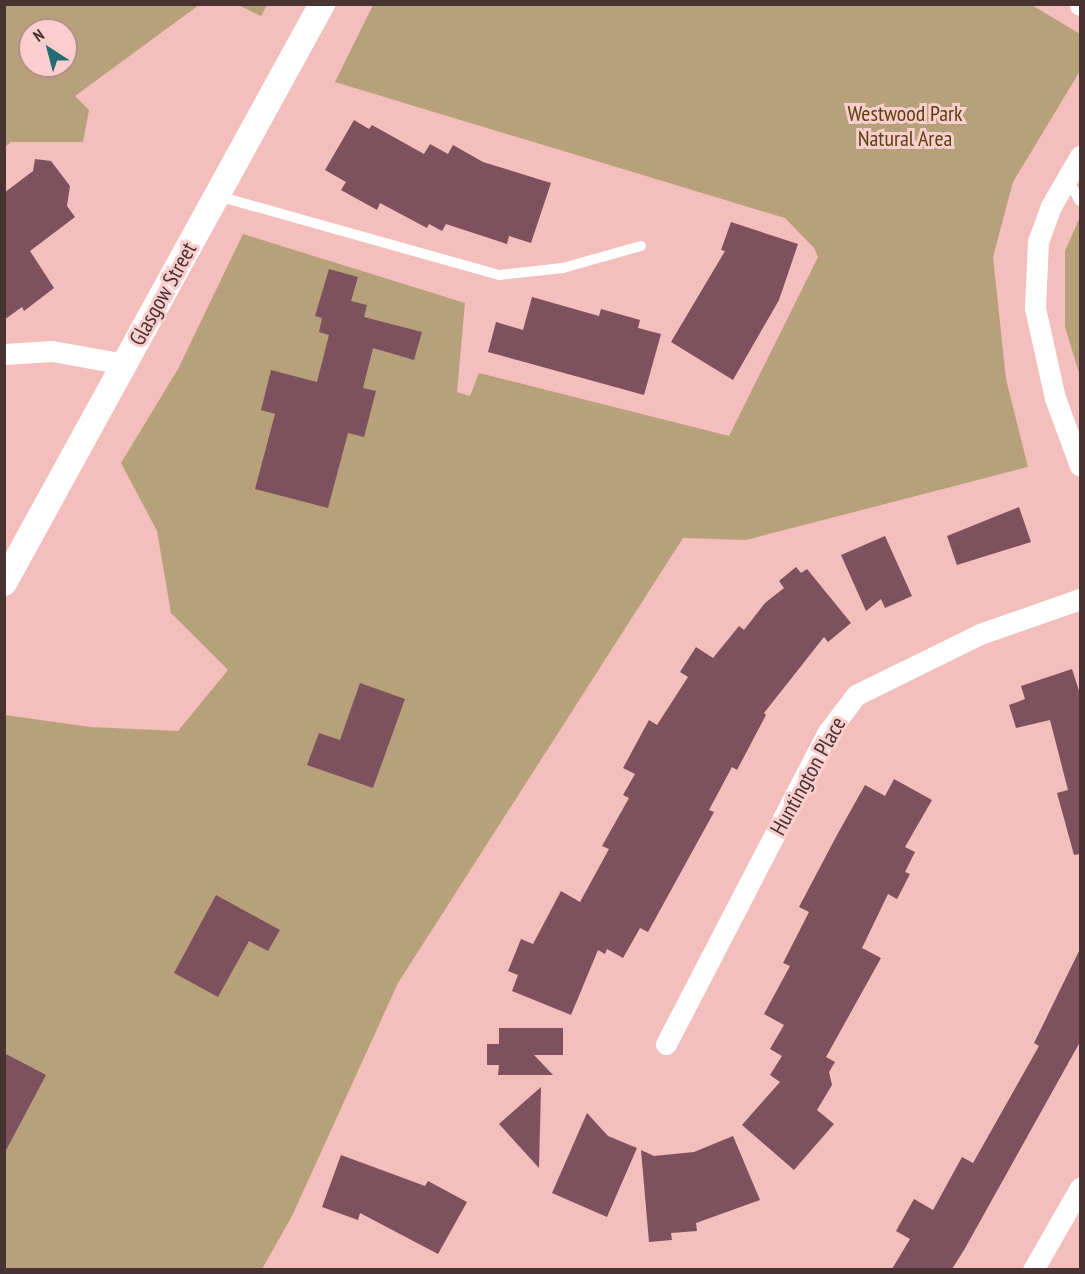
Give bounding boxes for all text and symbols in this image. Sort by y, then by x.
north arrow [18,18,78,78]
text: N [29,24,48,46]
park label: Westwood Park Natural Area [847,100,963,152]
street label: Glasgow Street [124,238,202,350]
street label: Huntington Place [765,712,851,840]

